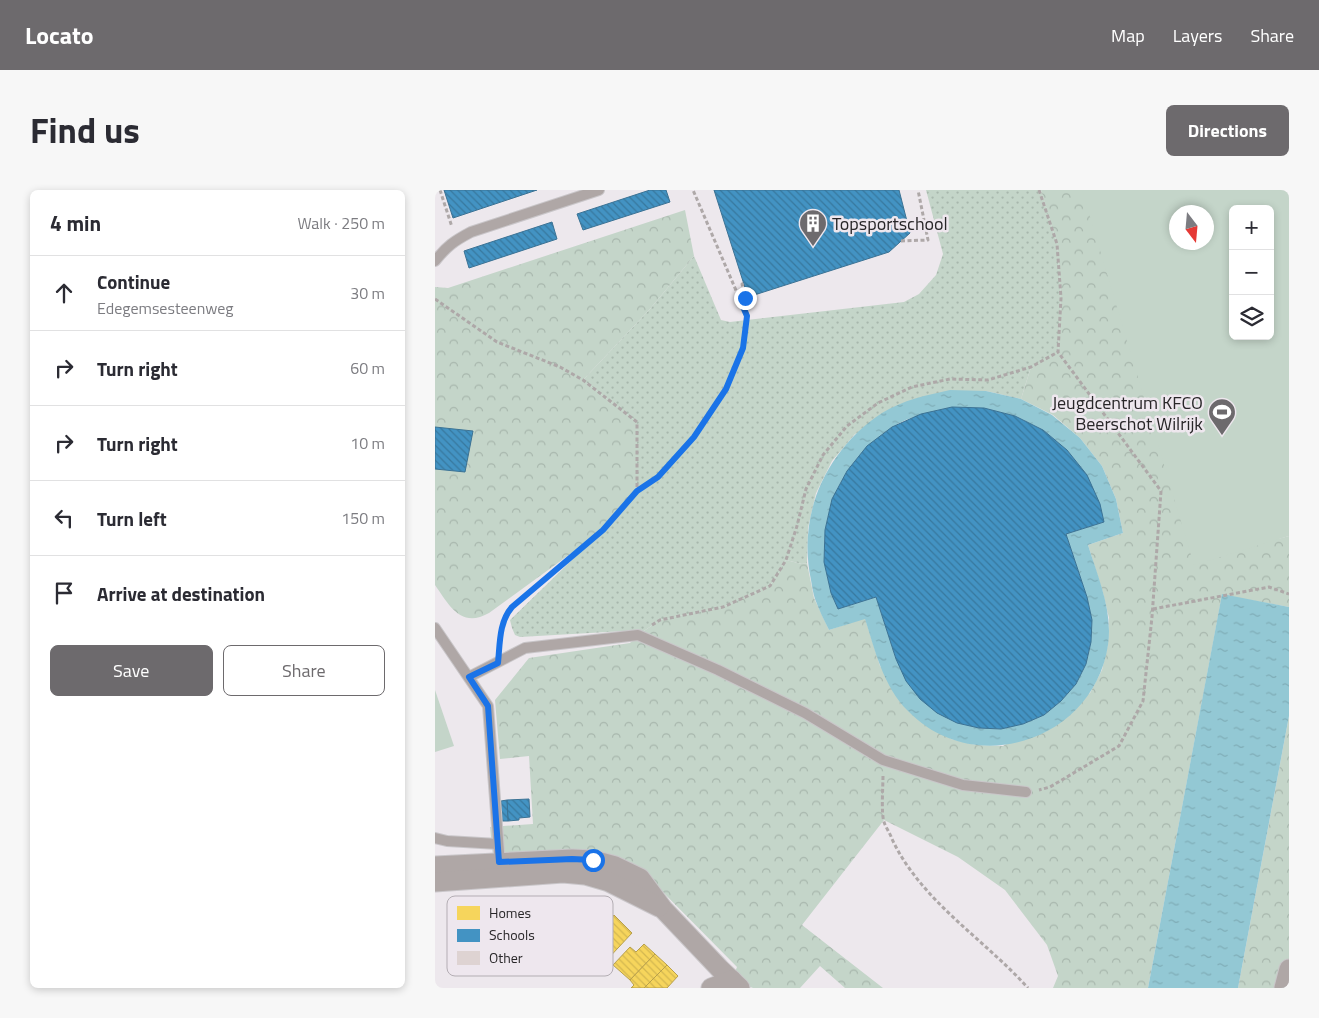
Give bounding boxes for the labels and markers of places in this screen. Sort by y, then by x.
building icon: Topsportschool [798,208,828,247]
place label: Topsportschool [832,210,948,237]
place label: Jeugdcentrum KFCO Beerschot Wilrijk [1052,389,1203,437]
sports icon: Jeugdcentrum KFCO Beerschot Wilrijk [1207,397,1237,436]

